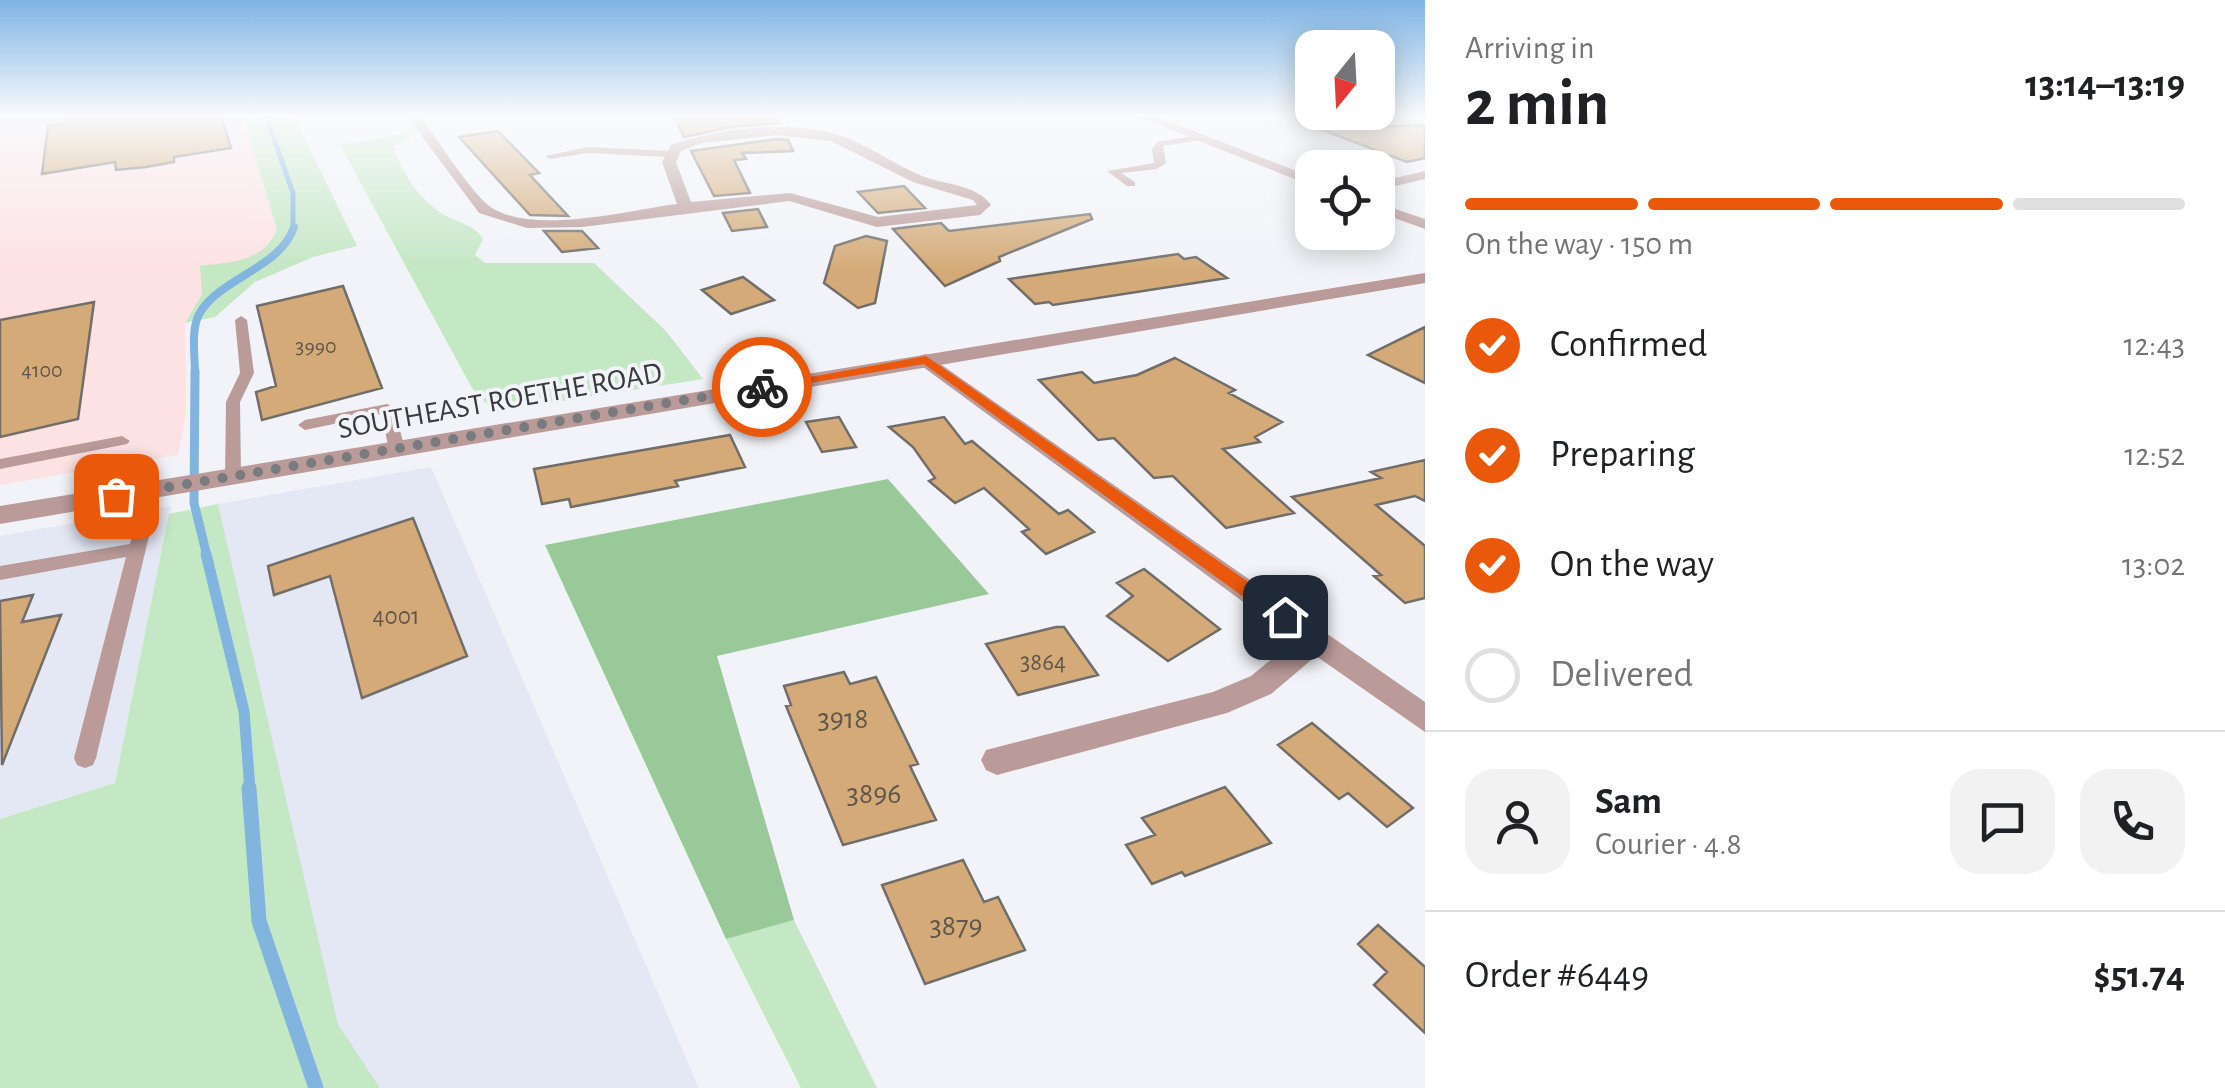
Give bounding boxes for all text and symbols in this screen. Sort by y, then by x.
north arrow [1295,30,1395,130]
map controls [1295,30,1395,250]
text: Arriving in [1465,32,1594,64]
text: 13:14–13:19 [2025,66,2185,104]
text: 2 min [1465,72,1609,137]
button: locate [1295,150,1395,250]
text: On the way · 150 m [1465,228,1693,260]
icon: check [1465,318,1520,373]
text: Confirmed [1550,326,1707,364]
text: 12:43 [2124,329,2185,361]
house number: 3990 [295,335,337,357]
courier [712,337,812,437]
street label: SOUTHEAST ROETHE ROAD [336,358,664,444]
house number: 4100 [21,359,63,381]
icon: bike [735,360,790,415]
icon: check [1465,428,1520,483]
text: Preparing [1550,436,1695,474]
text: 12:52 [2124,439,2185,471]
pin [74,454,159,539]
icon: bag [89,469,144,524]
icon: check [1465,538,1520,593]
text: On the way [1550,546,1714,584]
text: 13:02 [2122,549,2185,581]
pin [1243,575,1328,660]
icon: home [1258,590,1313,645]
house number: 4001 [372,604,420,629]
house number: 3864 [1020,650,1066,675]
text: Delivered [1550,656,1693,694]
house number: 3918 [818,704,869,734]
button: person [1465,769,1570,874]
button: chat [1950,769,2055,874]
button: phone [2080,769,2185,874]
house number: 3896 [847,779,901,809]
text: Sam [1595,783,1662,821]
text: Courier · 4.8 [1595,828,1742,860]
house number: 3879 [929,911,983,941]
text: Order #6449 [1465,957,1649,995]
text: $51.74 [2094,957,2185,995]

